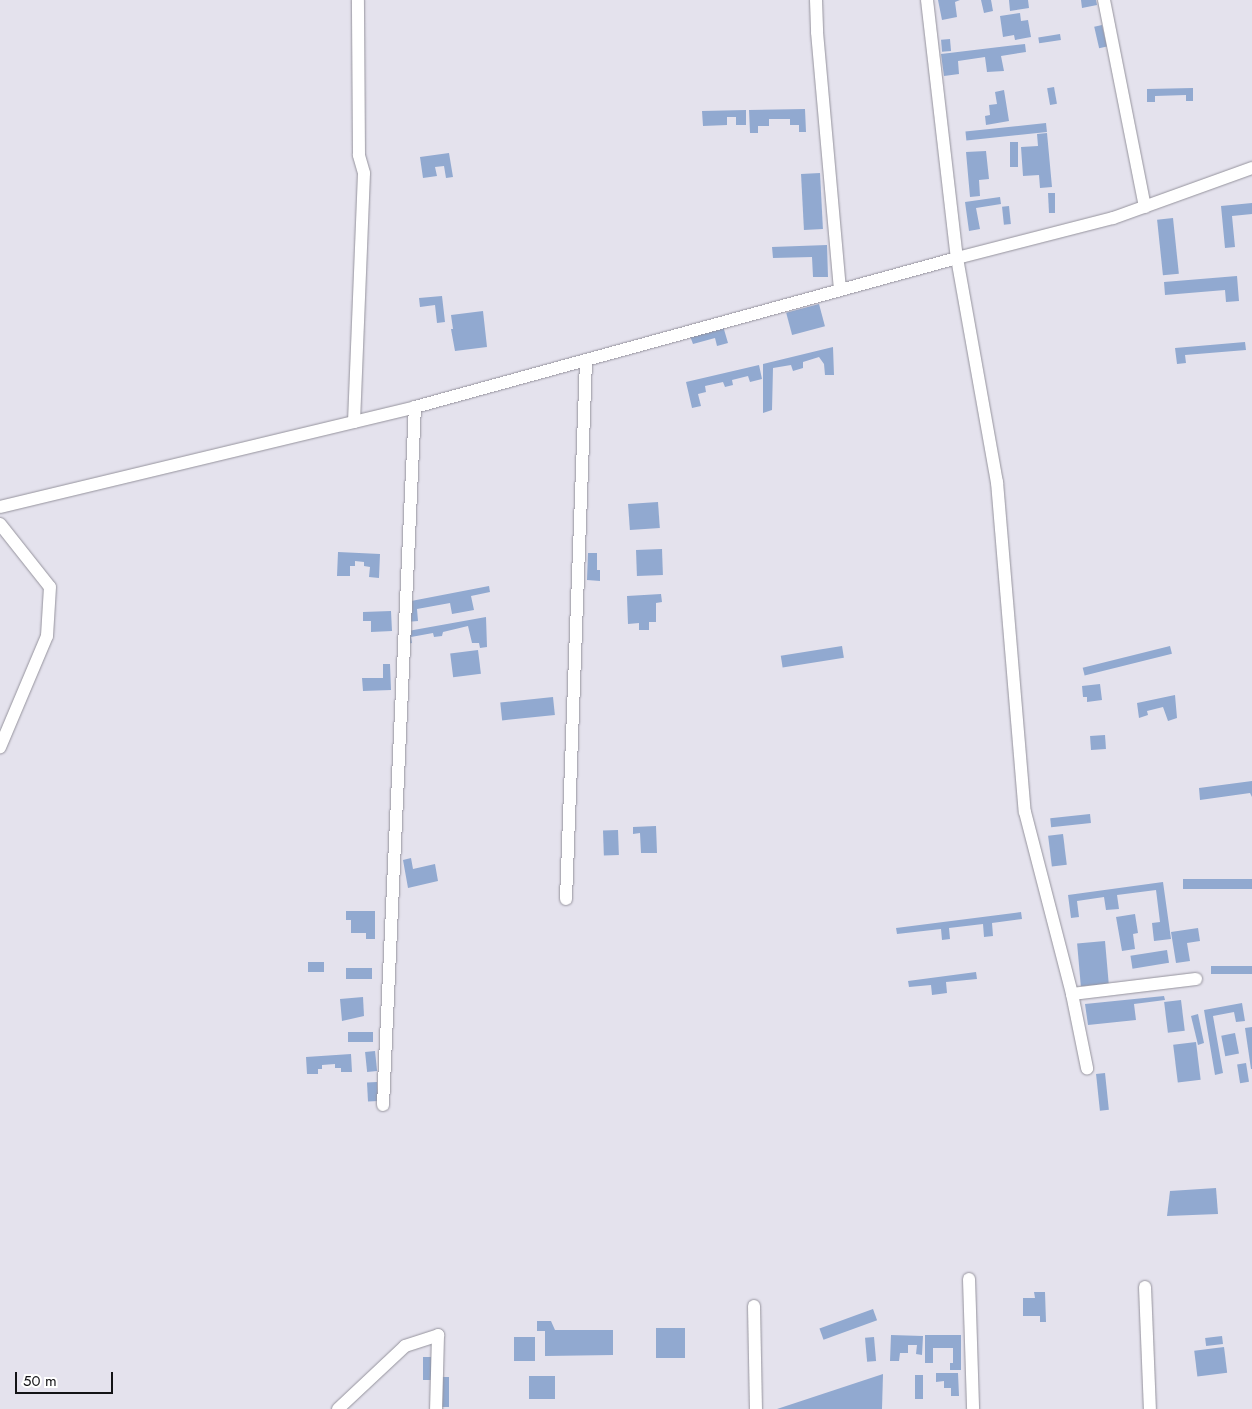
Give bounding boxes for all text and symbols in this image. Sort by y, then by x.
scale bar [18,1362,115,1394]
text: 50 m [23,1370,57,1392]

